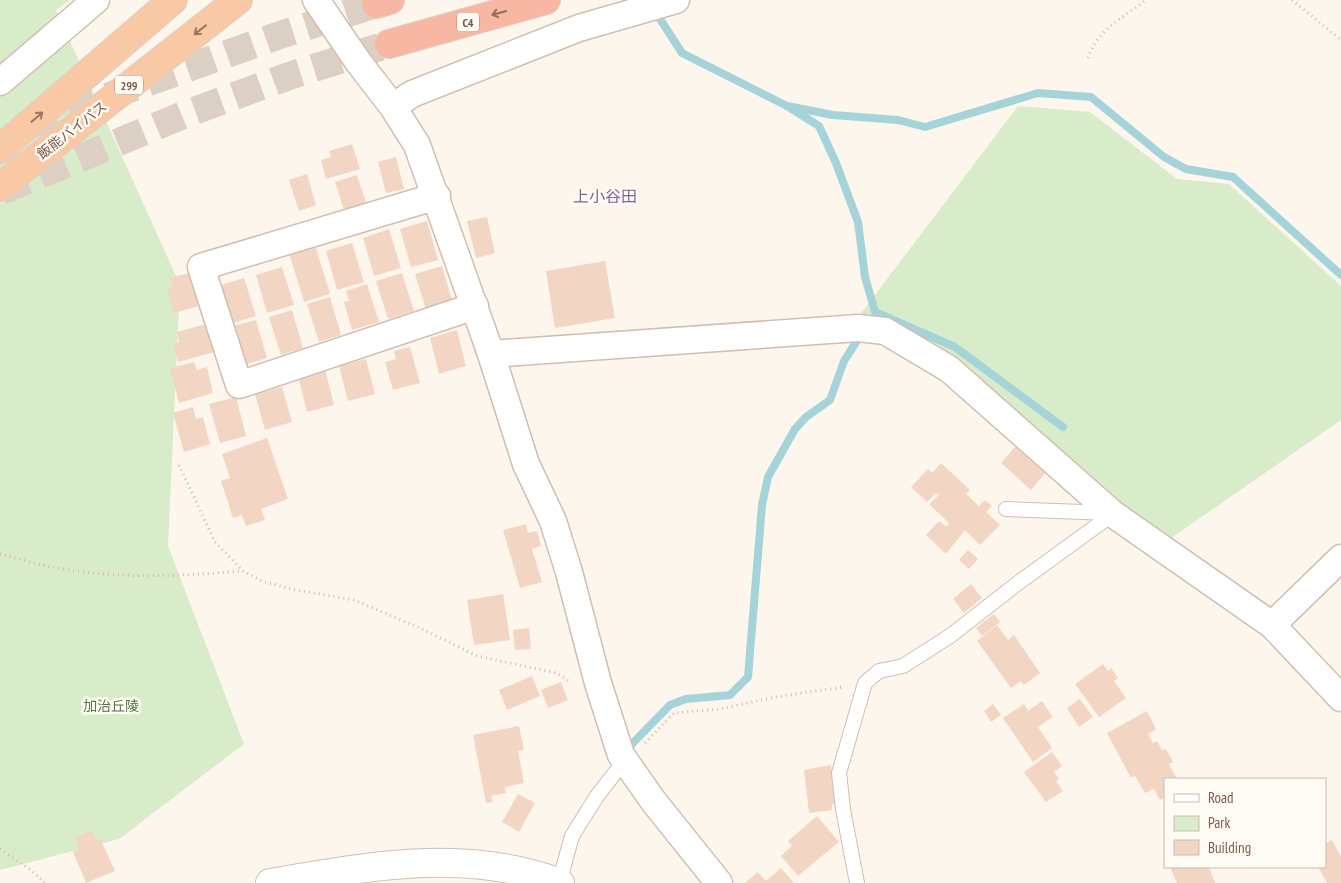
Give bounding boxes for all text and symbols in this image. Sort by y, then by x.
one-way arrow [492,9,508,18]
road number: C4 [457,13,479,32]
one-way arrow [193,25,207,35]
road number: 299 [115,76,143,94]
street label: 飯能バイパス [33,97,111,163]
one-way arrow [30,112,43,123]
district label: 上小谷田 [573,186,637,206]
park label: 加治丘陵 [83,697,139,715]
legend [1164,778,1326,868]
text: Road [1208,788,1234,807]
text: Park [1208,813,1230,832]
text: Building [1208,838,1251,857]

